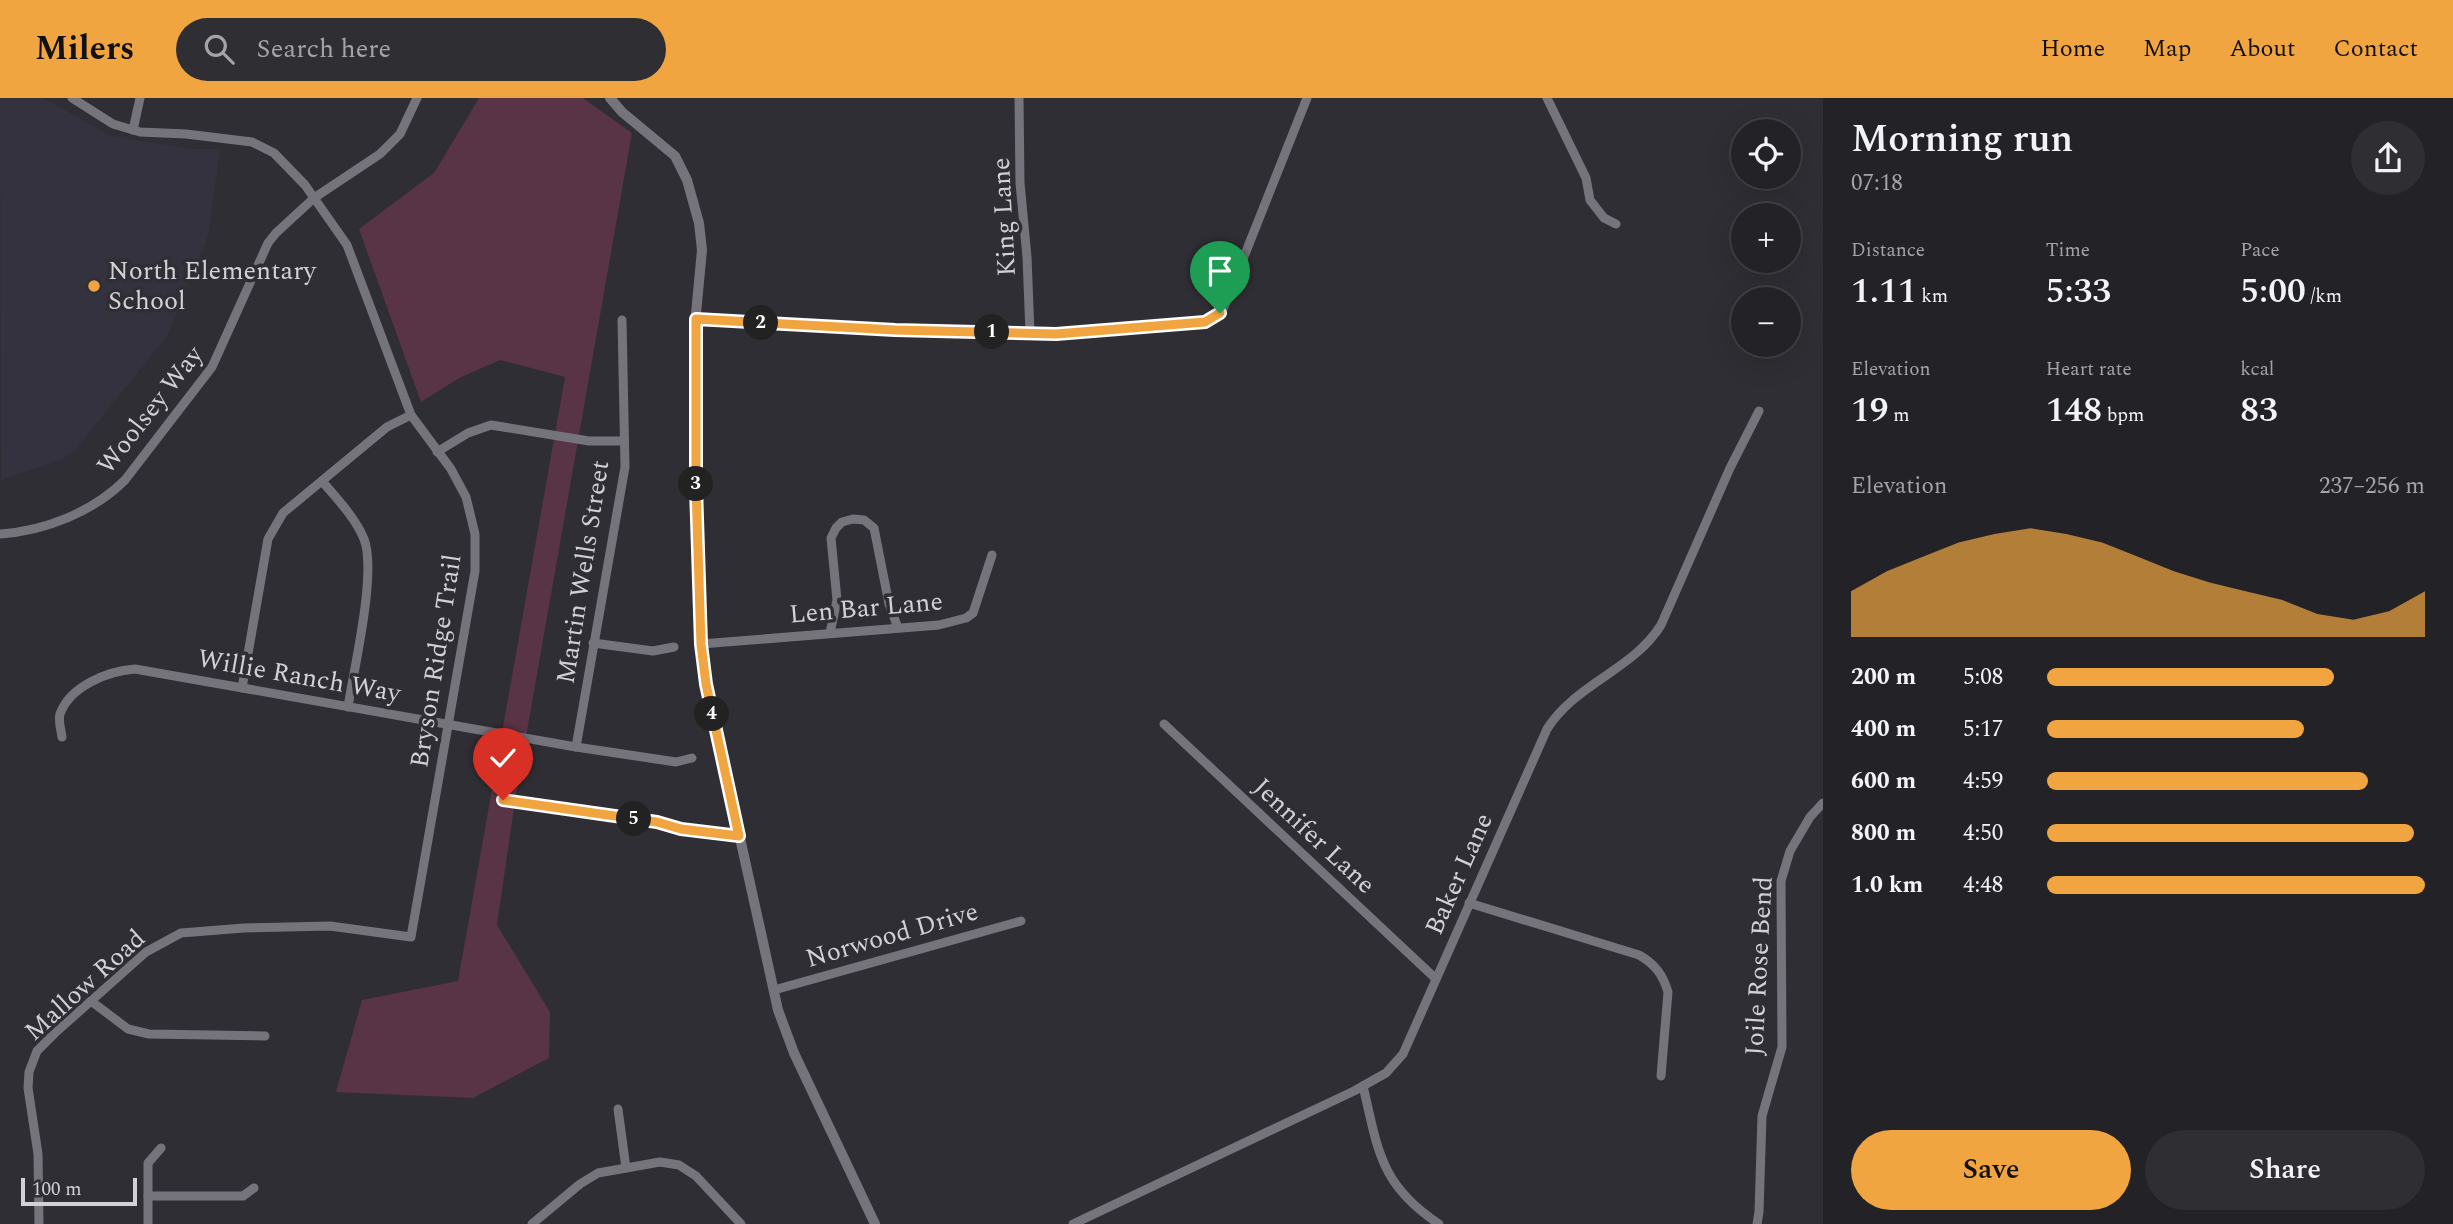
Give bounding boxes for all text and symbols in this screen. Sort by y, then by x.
search box [176,18,666,81]
text: Milers [35,24,134,74]
text: Search here [256,29,391,69]
icon: search [200,30,238,68]
text: Home [2040,31,2105,67]
text: Map [2143,31,2191,67]
text: About [2229,31,2295,67]
text: Contact [2333,31,2418,67]
text: Morning run [1851,111,2073,169]
map controls [1731,119,1801,357]
button: locate [1731,119,1801,189]
button: share [2351,121,2425,195]
street label: King Lane [981,156,1027,278]
text: 07:18 [1851,166,1903,201]
button: + [1731,203,1801,273]
text: Distance [1851,236,1925,265]
text: Time [2046,236,2090,265]
text: Pace [2240,236,2280,265]
pin [1190,241,1250,313]
place label: North Elementary School [108,251,317,321]
icon: arrive [1201,252,1239,290]
text: 1.11 [1851,265,1916,318]
text: 5:33 [2046,265,2111,318]
text: 5:00 [2240,265,2306,318]
marker: North Elementary School [86,278,102,294]
text: km [1916,282,1948,311]
text: /km [2306,282,2342,311]
button: − [1731,287,1801,357]
pin: 2 [744,306,778,341]
text: 2 [755,308,766,337]
pin: 1 [974,314,1010,350]
text: 1 [986,317,997,346]
street label: Woolsey Way [87,336,214,483]
text: Elevation [1851,355,1931,384]
text: Heart rate [2046,355,2132,384]
text: kcal [2240,355,2274,384]
text: 19 [1851,384,1889,437]
text: 148 [2046,384,2102,437]
text: 83 [2240,384,2278,437]
text: m [1889,401,1910,430]
text: bpm [2102,401,2144,430]
street label: Martin Wells Street [546,457,620,687]
pin: 3 [678,466,714,502]
text: 3 [690,469,701,498]
text: Elevation [1851,469,1947,504]
text: 237–256 m [2319,469,2425,504]
street label: Bryson Ridge Trail [399,551,473,771]
street label: Len Bar Lane [787,581,945,635]
street label: Willie Ranch Way [194,638,405,714]
text: 200 m [1851,660,1916,695]
text: 5:08 [1963,660,2003,695]
pin: 4 [694,696,730,732]
text: 4 [706,699,717,728]
text: 400 m [1851,712,1916,747]
text: 5:17 [1963,712,2003,747]
pin [473,728,533,800]
icon: check [484,739,522,777]
text: 600 m [1851,764,1916,799]
text: 4:59 [1963,764,2003,799]
street label: Jennifer Lane [1243,768,1385,904]
pin: 5 [616,802,652,836]
text: 5 [628,804,639,833]
street label: Baker Lane [1414,807,1504,941]
text: 800 m [1851,816,1916,851]
text: 4:50 [1963,816,2003,851]
text: 1.0 km [1851,868,1923,903]
text: 4:48 [1963,868,2003,903]
street label: Joile Rose Bend [1734,875,1784,1057]
street label: Norwood Drive [801,891,983,979]
street label: Mallow Road [15,919,155,1051]
button: Save [1851,1130,2131,1210]
button: Share [2145,1130,2425,1210]
scale bar [21,1175,136,1207]
text: 100 m [32,1175,82,1204]

